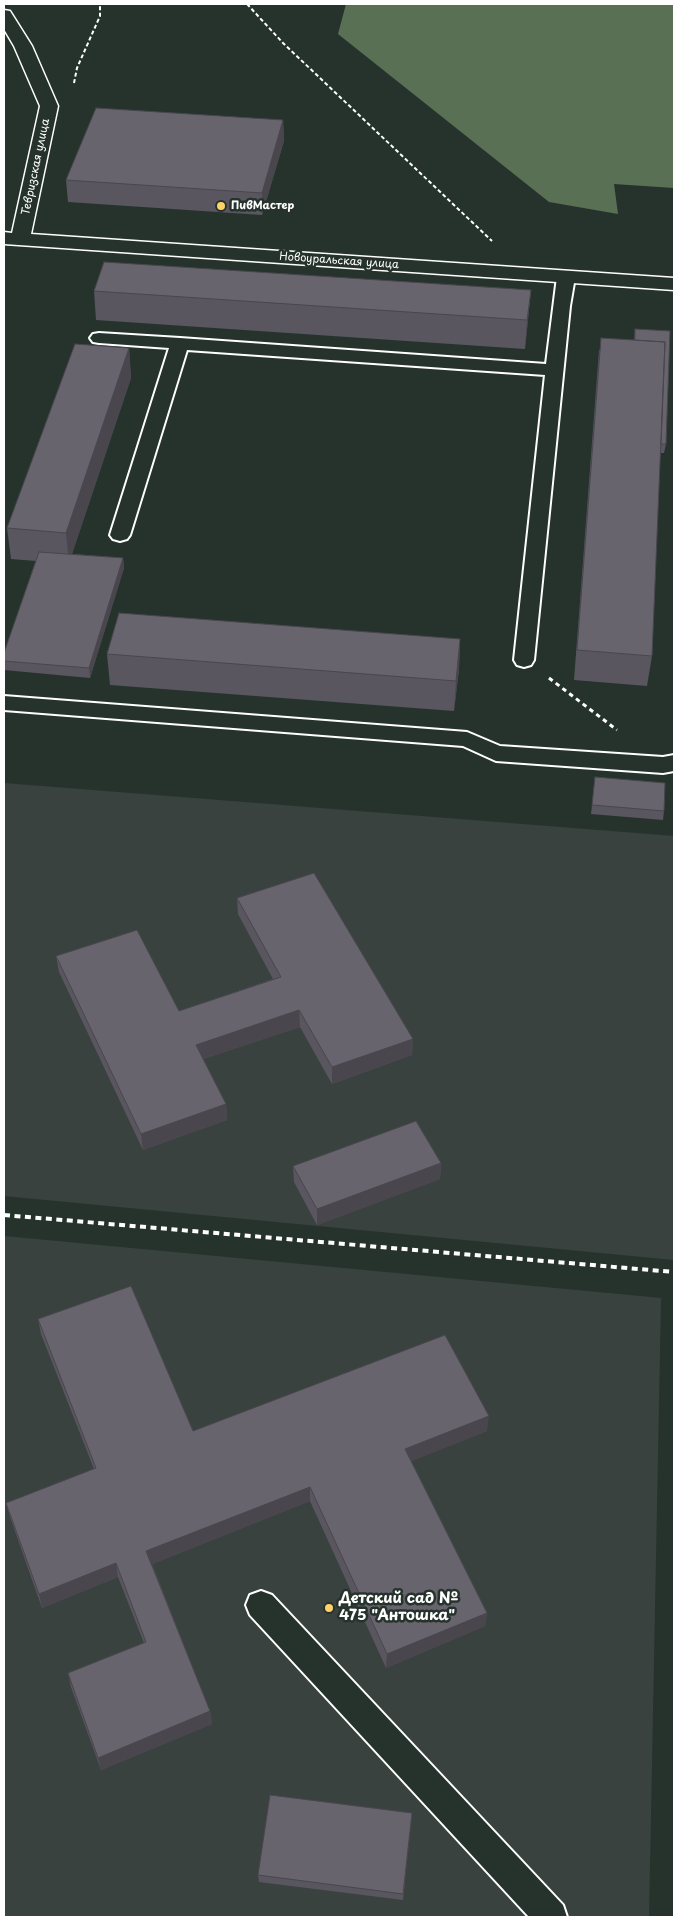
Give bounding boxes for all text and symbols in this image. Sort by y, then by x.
street label: Тевризская улица [19,118,53,216]
place label: ПивМастер [231,199,294,213]
marker: ПивМастер [215,200,227,212]
street label: Новоуральская улица [279,250,399,272]
place label: Детский сад № 475 "Антошка" [339,1590,458,1625]
marker: Детский сад № 475 "Антошка" [323,1602,335,1614]

